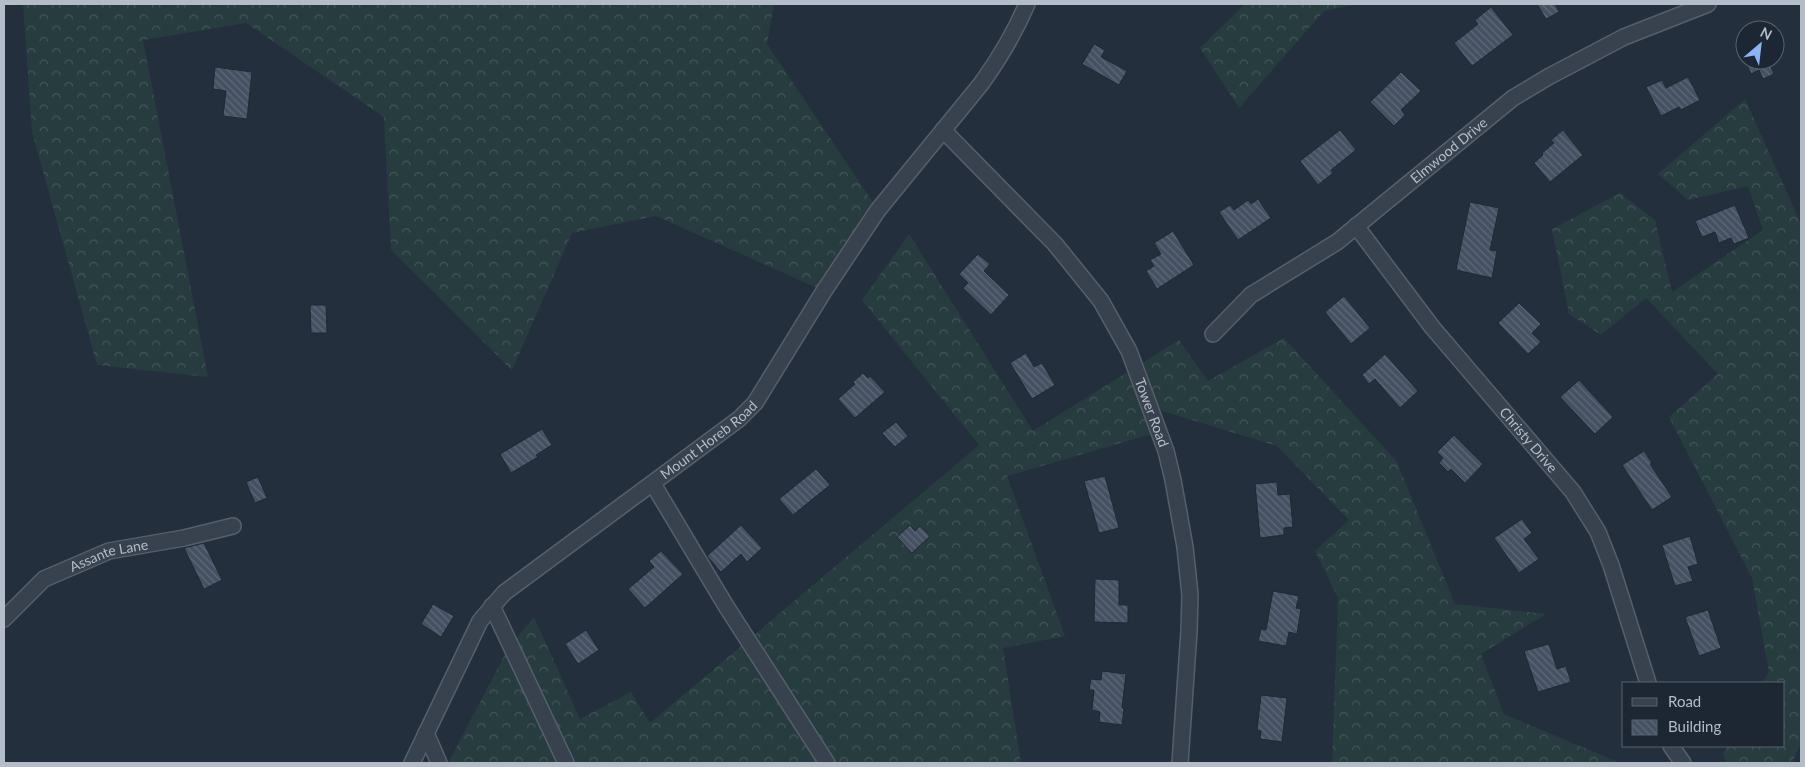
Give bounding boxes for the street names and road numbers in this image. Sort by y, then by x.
street label: Elmwood Drive [1407,114,1490,187]
street label: Tower Road [1132,376,1173,449]
street label: Mount Horeb Road [657,397,760,482]
street label: Christy Drive [1496,403,1562,476]
street label: Assante Lane [67,535,149,575]

